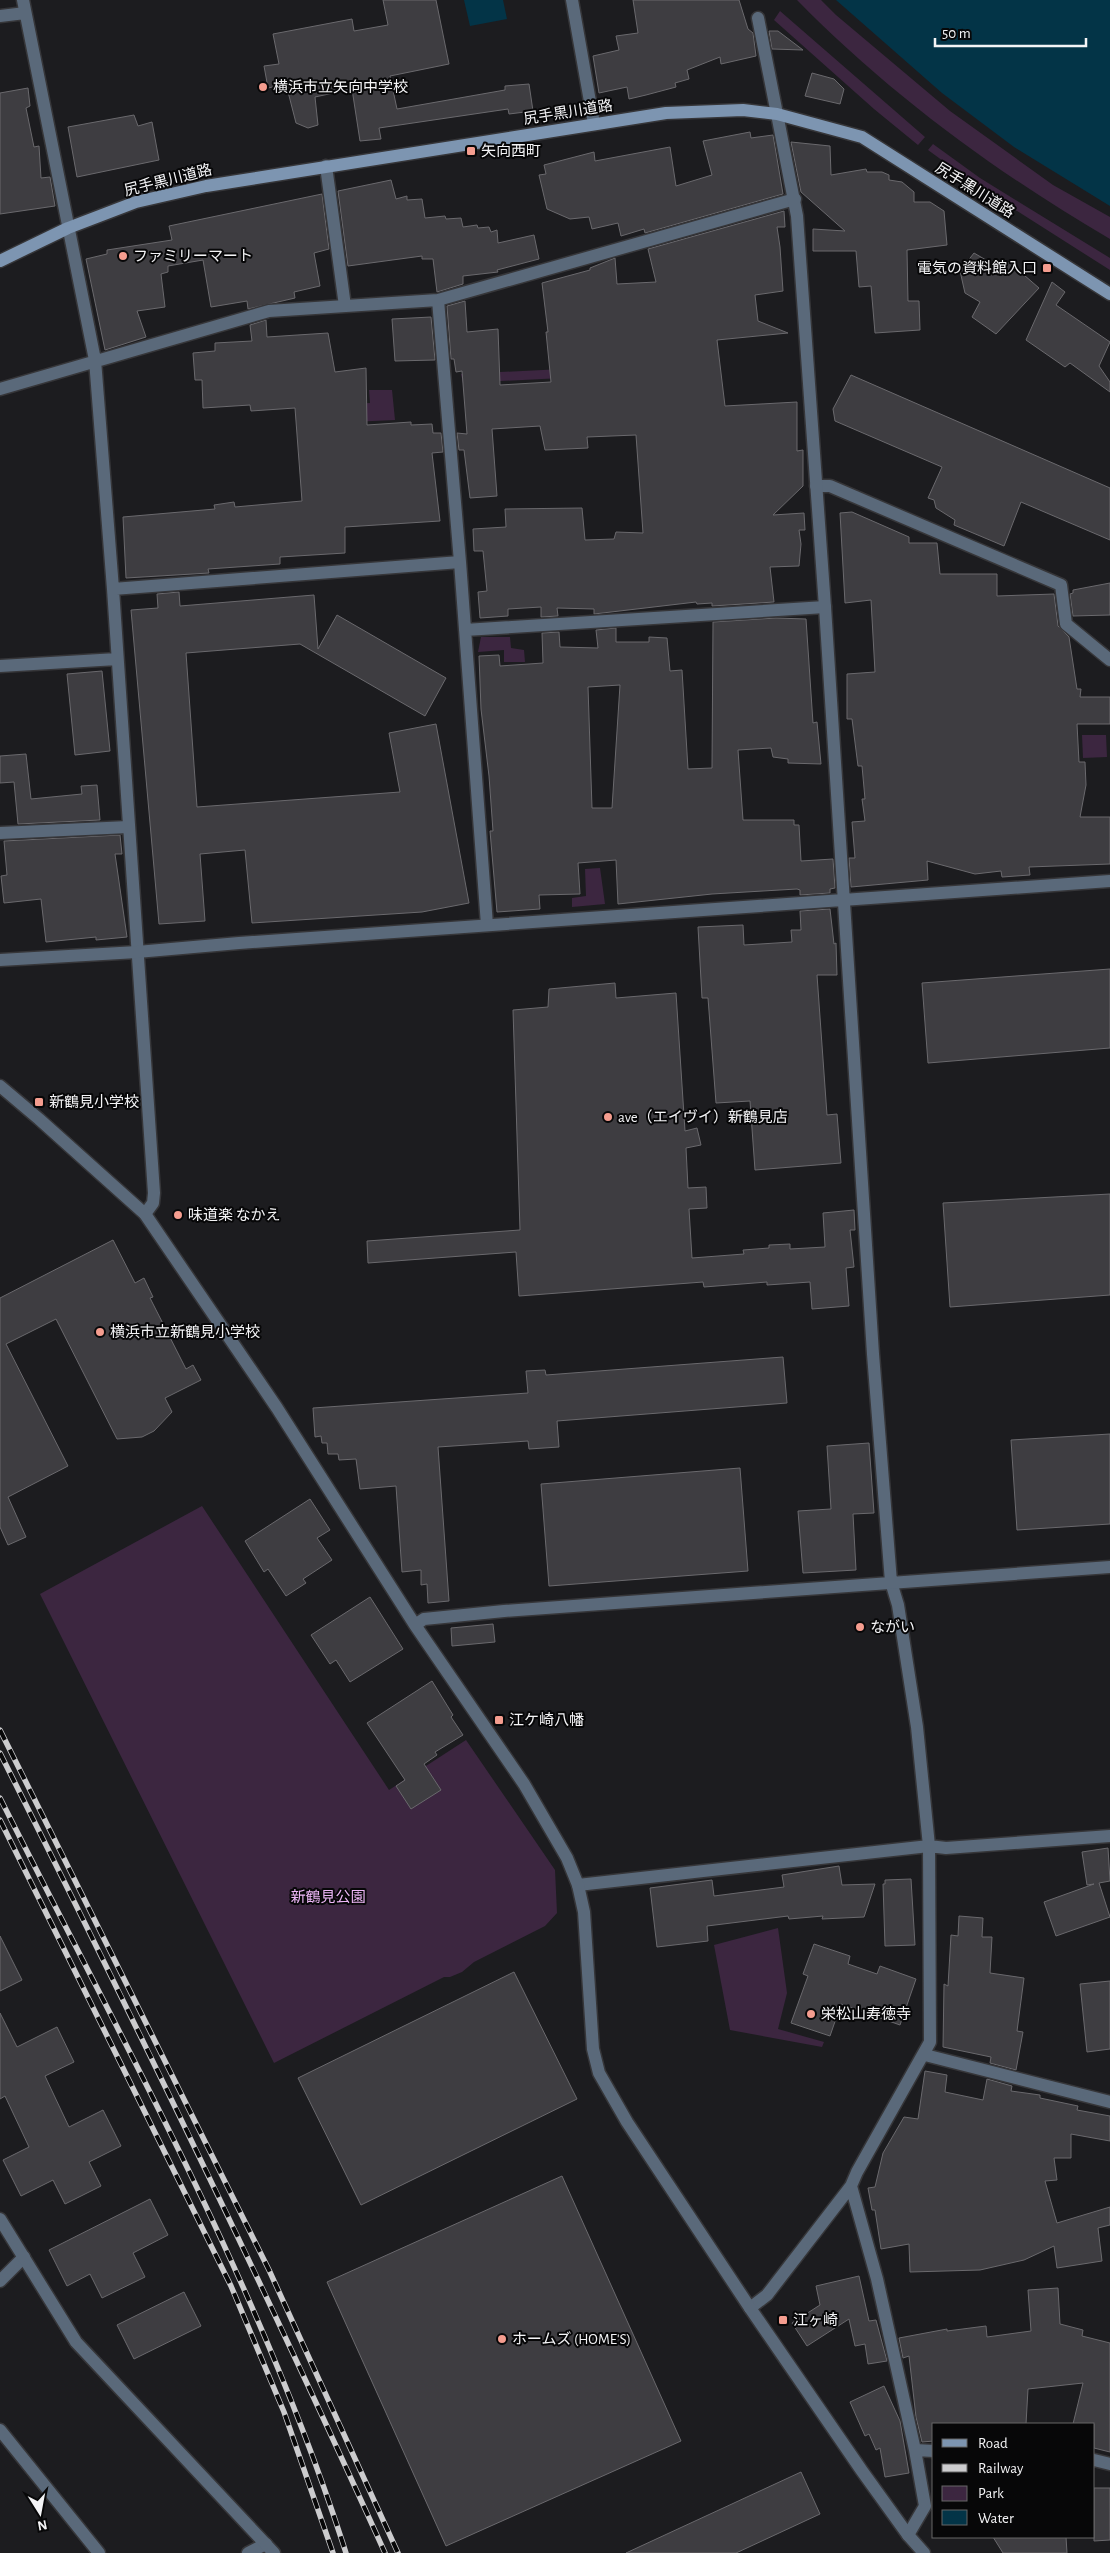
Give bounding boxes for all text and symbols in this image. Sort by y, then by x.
scale bar [935,15,1086,47]
text: 50 m [942,26,971,41]
place label: 横浜市立矢向中学校 [273,79,408,95]
marker: 横浜市立矢向中学校 [257,81,269,93]
street label: 尻手黒川道路 [522,97,614,127]
place label: 矢向西町 [481,143,541,159]
marker: 矢向西町 [465,145,477,157]
street label: 尻手黒川道路 [933,159,1017,221]
street label: 尻手黒川道路 [122,161,214,199]
place label: ファミリーマート [133,249,253,264]
marker: ファミリーマート [117,250,129,262]
place label: 電気の資料館入口 [917,259,1037,276]
marker: 電気の資料館入口 [1041,262,1053,274]
place label: 新鶴見小学校 [49,1094,139,1110]
marker: 新鶴見小学校 [33,1096,45,1108]
place label: ave（エイヴイ）新鶴見店 [618,1109,788,1125]
marker: ave（エイヴイ）新鶴見店 [602,1111,614,1123]
place label: 味道楽 なかえ [188,1207,280,1223]
marker: 味道楽 なかえ [172,1209,184,1221]
place label: 横浜市立新鶴見小学校 [110,1324,260,1340]
marker: 横浜市立新鶴見小学校 [94,1326,106,1338]
place label: ながい [870,1619,915,1635]
marker: ながい [854,1621,866,1633]
place label: 江ケ崎八幡 [509,1712,584,1728]
marker: 江ケ崎八幡 [493,1714,505,1726]
park label: 新鶴見公園 [290,1889,366,1905]
place label: 栄松山寿徳寺 [821,2006,911,2022]
marker: 栄松山寿徳寺 [805,2008,817,2020]
place label: 江ヶ崎 [793,2312,838,2328]
marker: 江ヶ崎 [777,2314,789,2326]
place label: ホームズ (HOME'S) [512,2331,631,2347]
marker: ホームズ (HOME'S) [496,2333,508,2345]
legend [932,2423,1095,2538]
text: Road [978,2436,1008,2451]
text: Railway [978,2461,1024,2476]
text: Park [978,2486,1004,2501]
north arrow [15,2488,65,2538]
text: Water [978,2511,1014,2526]
text: N [36,2517,48,2533]

